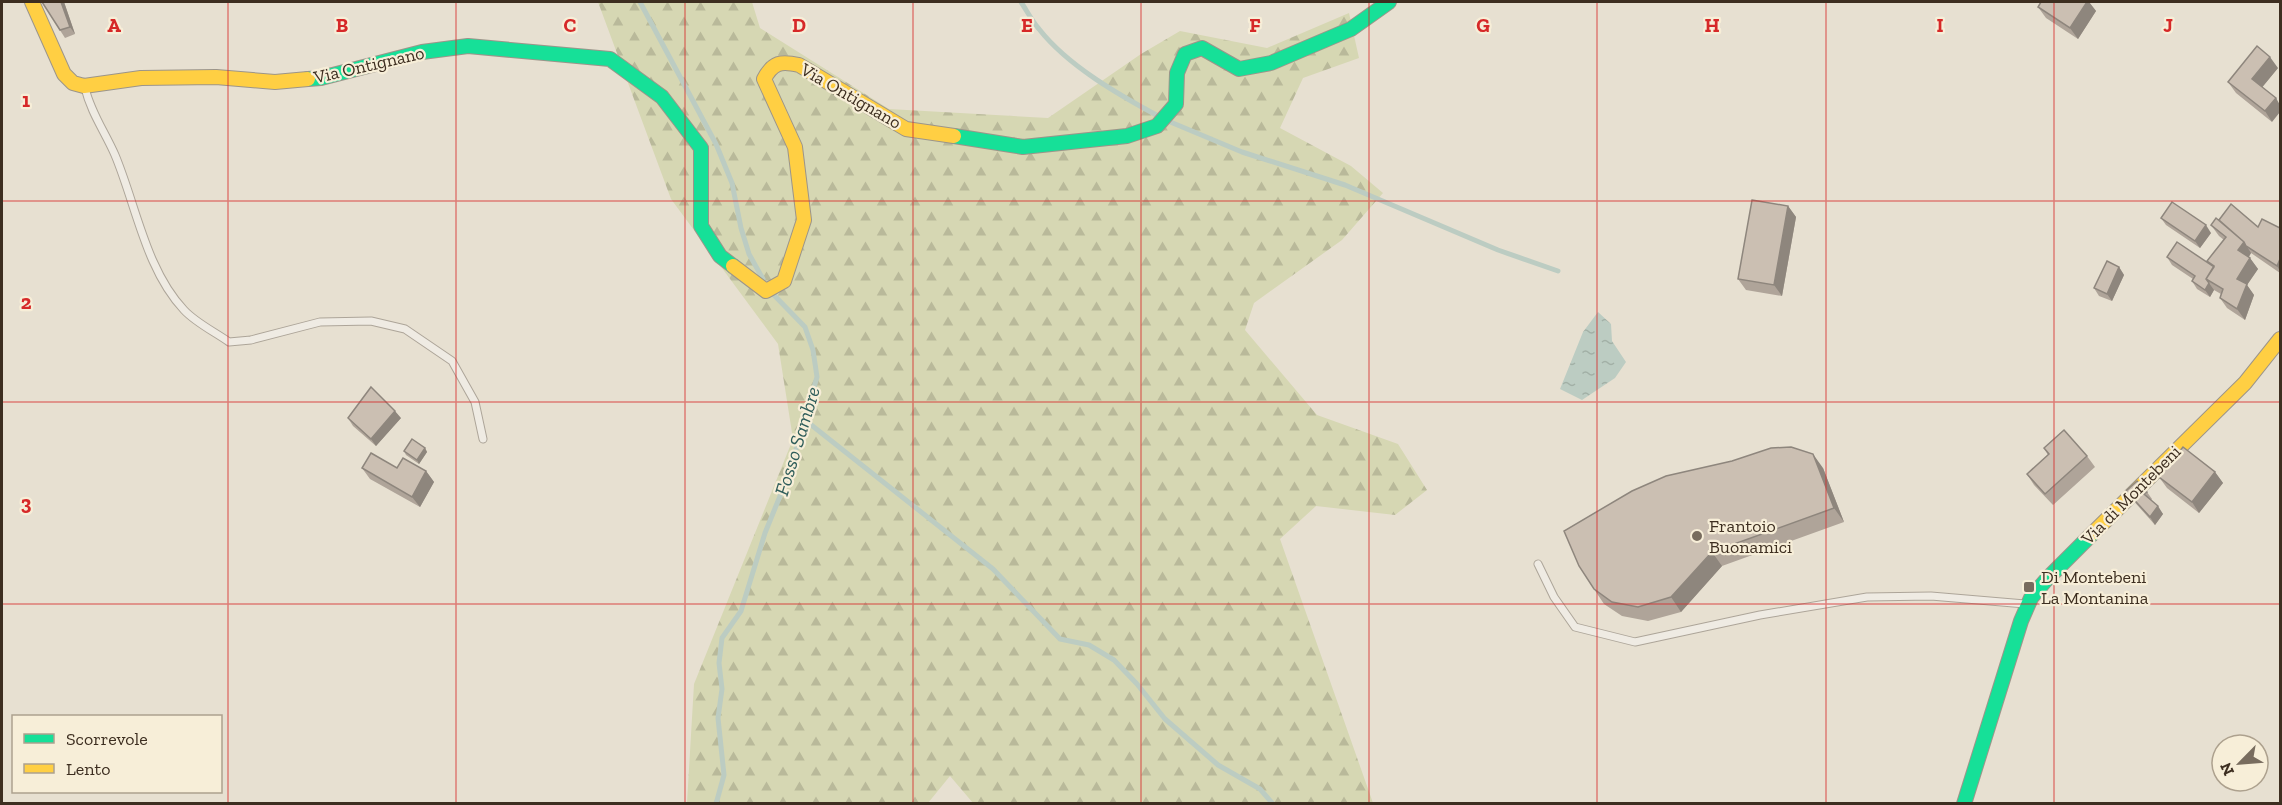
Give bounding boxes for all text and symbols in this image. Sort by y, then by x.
text: A [107,13,121,37]
text: B [336,13,348,37]
text: C [564,13,577,37]
text: D [792,13,806,37]
text: E [1021,13,1033,37]
text: F [1249,13,1261,37]
text: G [1476,13,1490,37]
text: H [1704,13,1720,37]
text: I [1936,13,1944,37]
text: J [2163,13,2173,37]
street label: Via Ontignano [311,42,426,89]
street label: Via Ontignano [796,58,905,134]
text: 1 [22,88,30,112]
text: 2 [21,290,32,314]
water label: Fosso Sambre [769,384,825,498]
street label: Via di Montebeni [2076,441,2185,550]
text: 3 [21,491,32,515]
place label: Frantoio Buonamici [1709,515,1792,558]
marker: Frantoio Buonamici [1690,529,1704,543]
place label: Di Montebeni La Montanina [2041,566,2149,609]
marker: Di Montebeni La Montanina [2022,580,2036,594]
legend [12,715,222,793]
text: Scorrevole [66,728,148,750]
north arrow [2210,733,2270,793]
text: Lento [66,758,111,780]
text: N [2216,760,2238,779]

